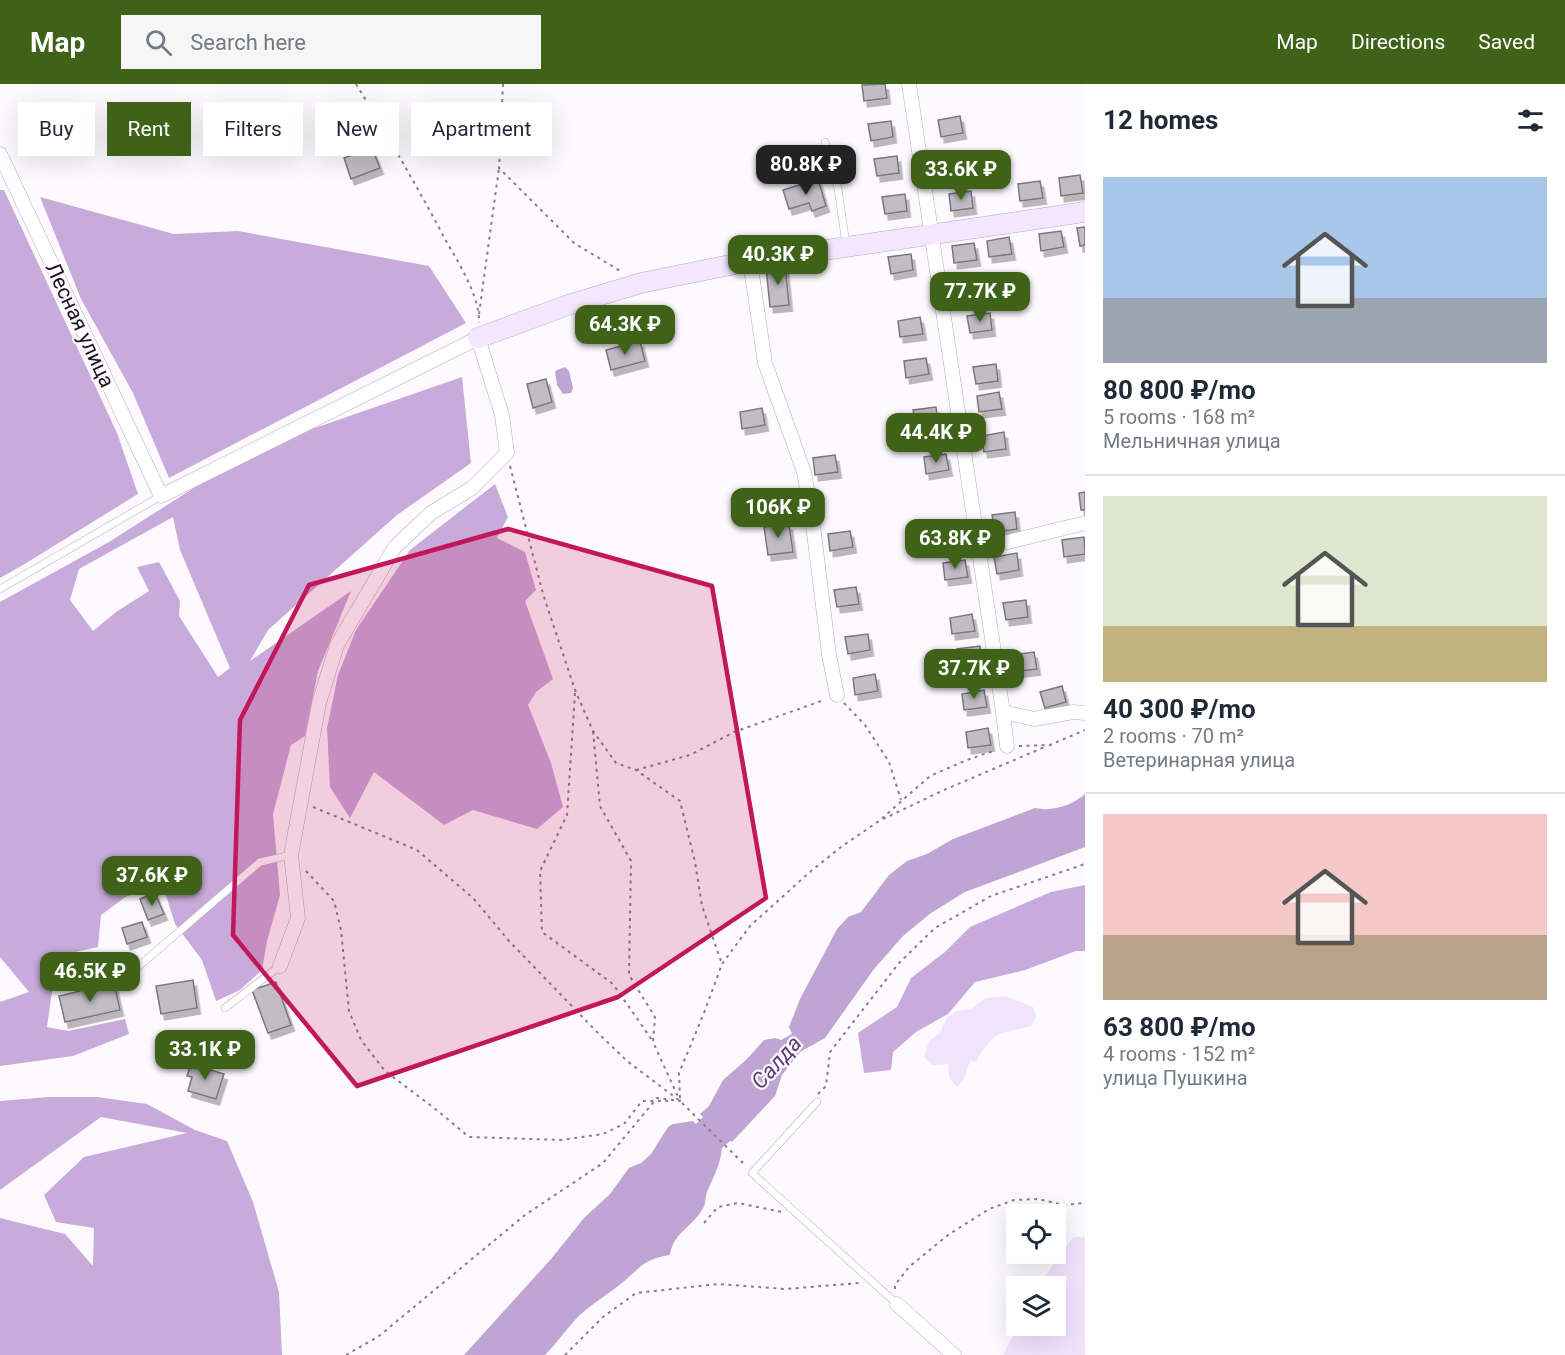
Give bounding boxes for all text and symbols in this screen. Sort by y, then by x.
search box [121,15,541,69]
text: Map [30,26,85,59]
icon: search [142,26,175,59]
text: Search here [190,30,306,55]
text: Map [1276,30,1318,54]
text: Directions [1351,30,1445,54]
text: Saved [1478,30,1535,54]
chip: Buy [18,102,95,156]
chip: Rent [107,102,191,156]
chip: Filters [203,102,303,156]
chip: New [315,102,399,156]
chip: Apartment [411,102,552,156]
icon: filters [1514,104,1547,137]
text: 12 homes [1103,105,1218,135]
pin: 80.8K ₽ [751,145,861,196]
pin: 33.6K ₽ [906,150,1016,201]
text: 80.8K ₽ [770,152,842,176]
text: 33.6K ₽ [925,157,997,181]
icon: home [1271,216,1379,324]
pin: 40.3K ₽ [723,235,833,286]
text: 40.3K ₽ [742,242,814,266]
street label: Лесная улица [41,259,119,391]
pin: 77.7K ₽ [925,272,1035,323]
text: 77.7K ₽ [944,279,1016,303]
pin: 64.3K ₽ [570,305,680,356]
text: 64.3K ₽ [589,312,661,336]
text: 80 800 ₽/mo [1103,375,1256,405]
text: 5 rooms · 168 m² [1103,405,1255,429]
pin: 44.4K ₽ [881,413,991,464]
text: 44.4K ₽ [900,420,972,444]
text: Мельничная улица [1103,429,1281,453]
pin: 106K ₽ [729,488,827,539]
text: 106K ₽ [745,495,811,519]
pin: 63.8K ₽ [900,519,1010,570]
text: 63.8K ₽ [919,526,991,550]
icon: home [1271,535,1379,643]
pin: 37.7K ₽ [919,649,1029,700]
text: 37.7K ₽ [938,656,1010,680]
text: 40 300 ₽/mo [1103,694,1256,724]
text: 2 rooms · 70 m² [1103,724,1244,748]
text: Ветеринарная улица [1103,748,1295,772]
icon: home [1271,853,1379,961]
pin: 37.6K ₽ [97,856,207,907]
text: 37.6K ₽ [116,863,188,887]
pin: 46.5K ₽ [35,952,145,1003]
text: 46.5K ₽ [54,959,126,983]
text: 63 800 ₽/mo [1103,1012,1256,1042]
pin: 33.1K ₽ [150,1030,260,1081]
water label: Салда [746,1031,807,1094]
text: 33.1K ₽ [169,1037,241,1061]
text: 4 rooms · 152 m² [1103,1042,1255,1066]
text: улица Пушкина [1103,1066,1248,1090]
map controls [1006,1204,1066,1336]
button: locate [1006,1204,1066,1264]
button: layers [1006,1276,1066,1336]

